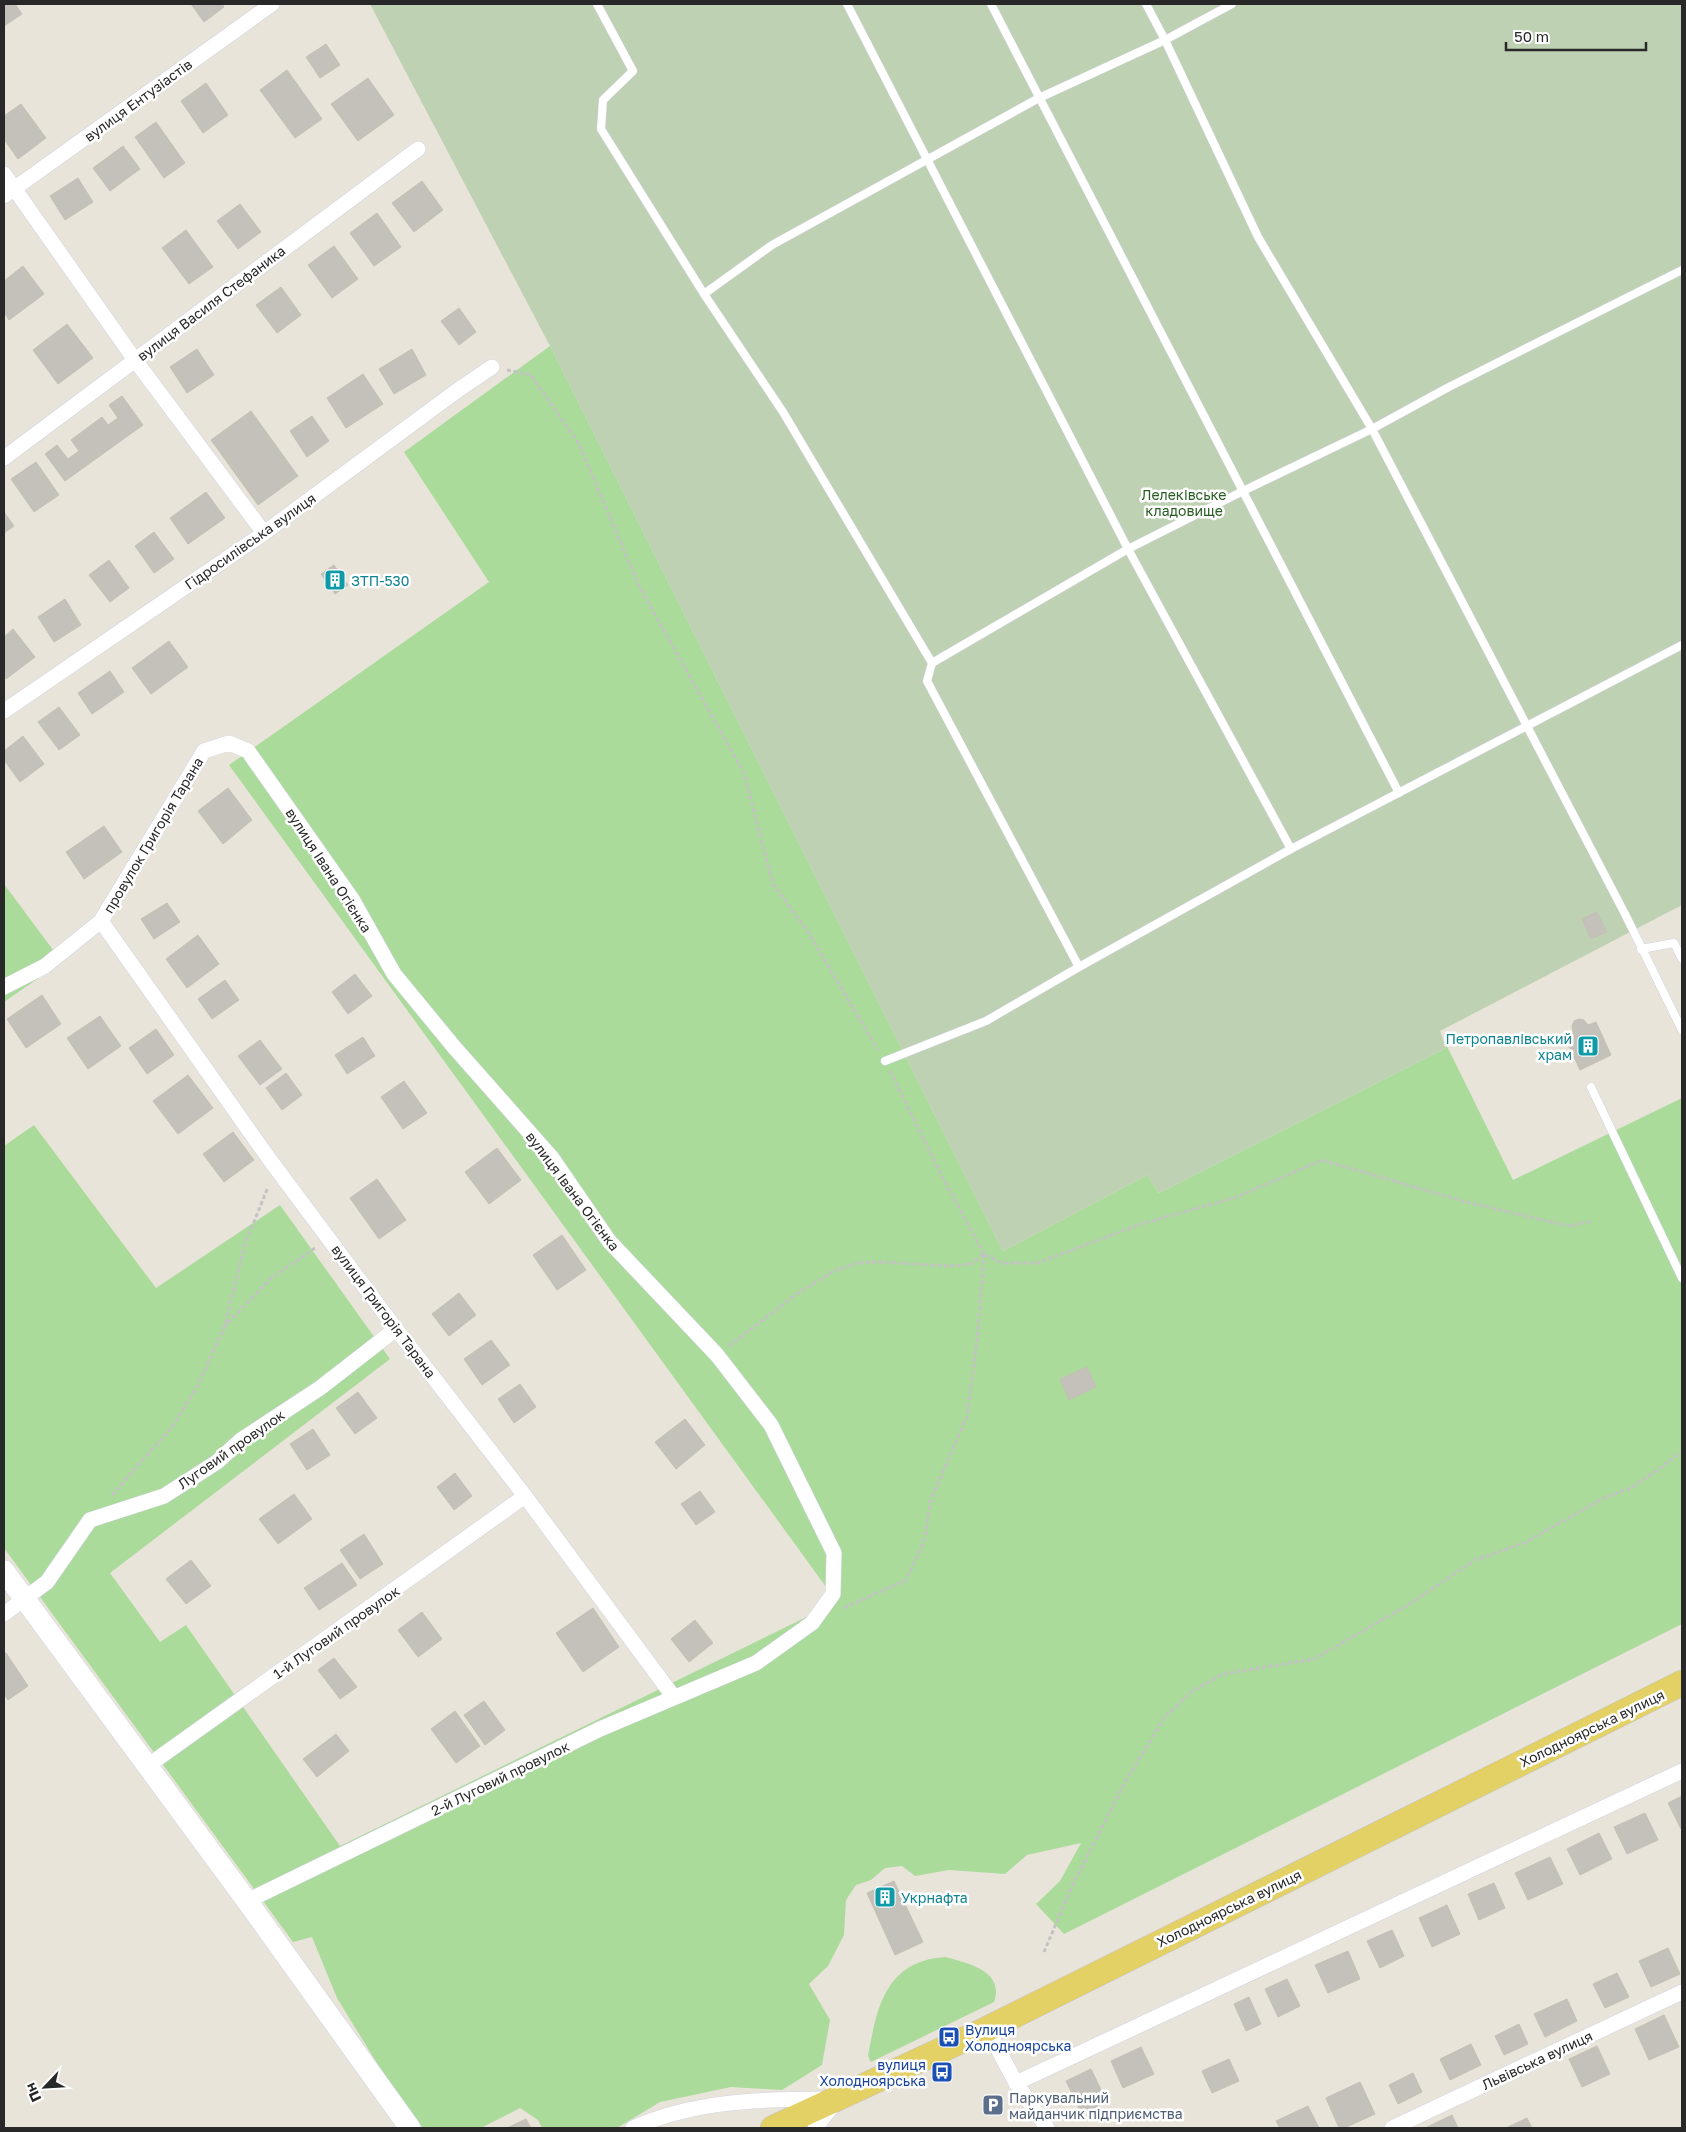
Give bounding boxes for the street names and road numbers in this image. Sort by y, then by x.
street label: вулиця Ентузіастів [81,55,195,145]
street label: вулиця Василя Стефаника [134,242,288,364]
street label: Гідросилівська вулиця [181,489,319,593]
street label: провулок Григорія Тарана [100,754,206,916]
street label: вулиця Івана Огієнка [282,805,376,935]
street label: вулиця Івана Огієнка [523,1128,623,1254]
street label: вулиця Григорія Тарана [328,1241,440,1381]
street label: Луговий провулок [174,1406,288,1492]
street label: 1-й Луговий провулок [270,1582,402,1682]
street label: Холодноярська вулиця [1517,1686,1667,1770]
street label: 2-й Луговий провулок [428,1737,572,1819]
street label: Холодноярська вулиця [1154,1866,1304,1950]
street label: Львівська вулиця [1479,2027,1595,2093]

